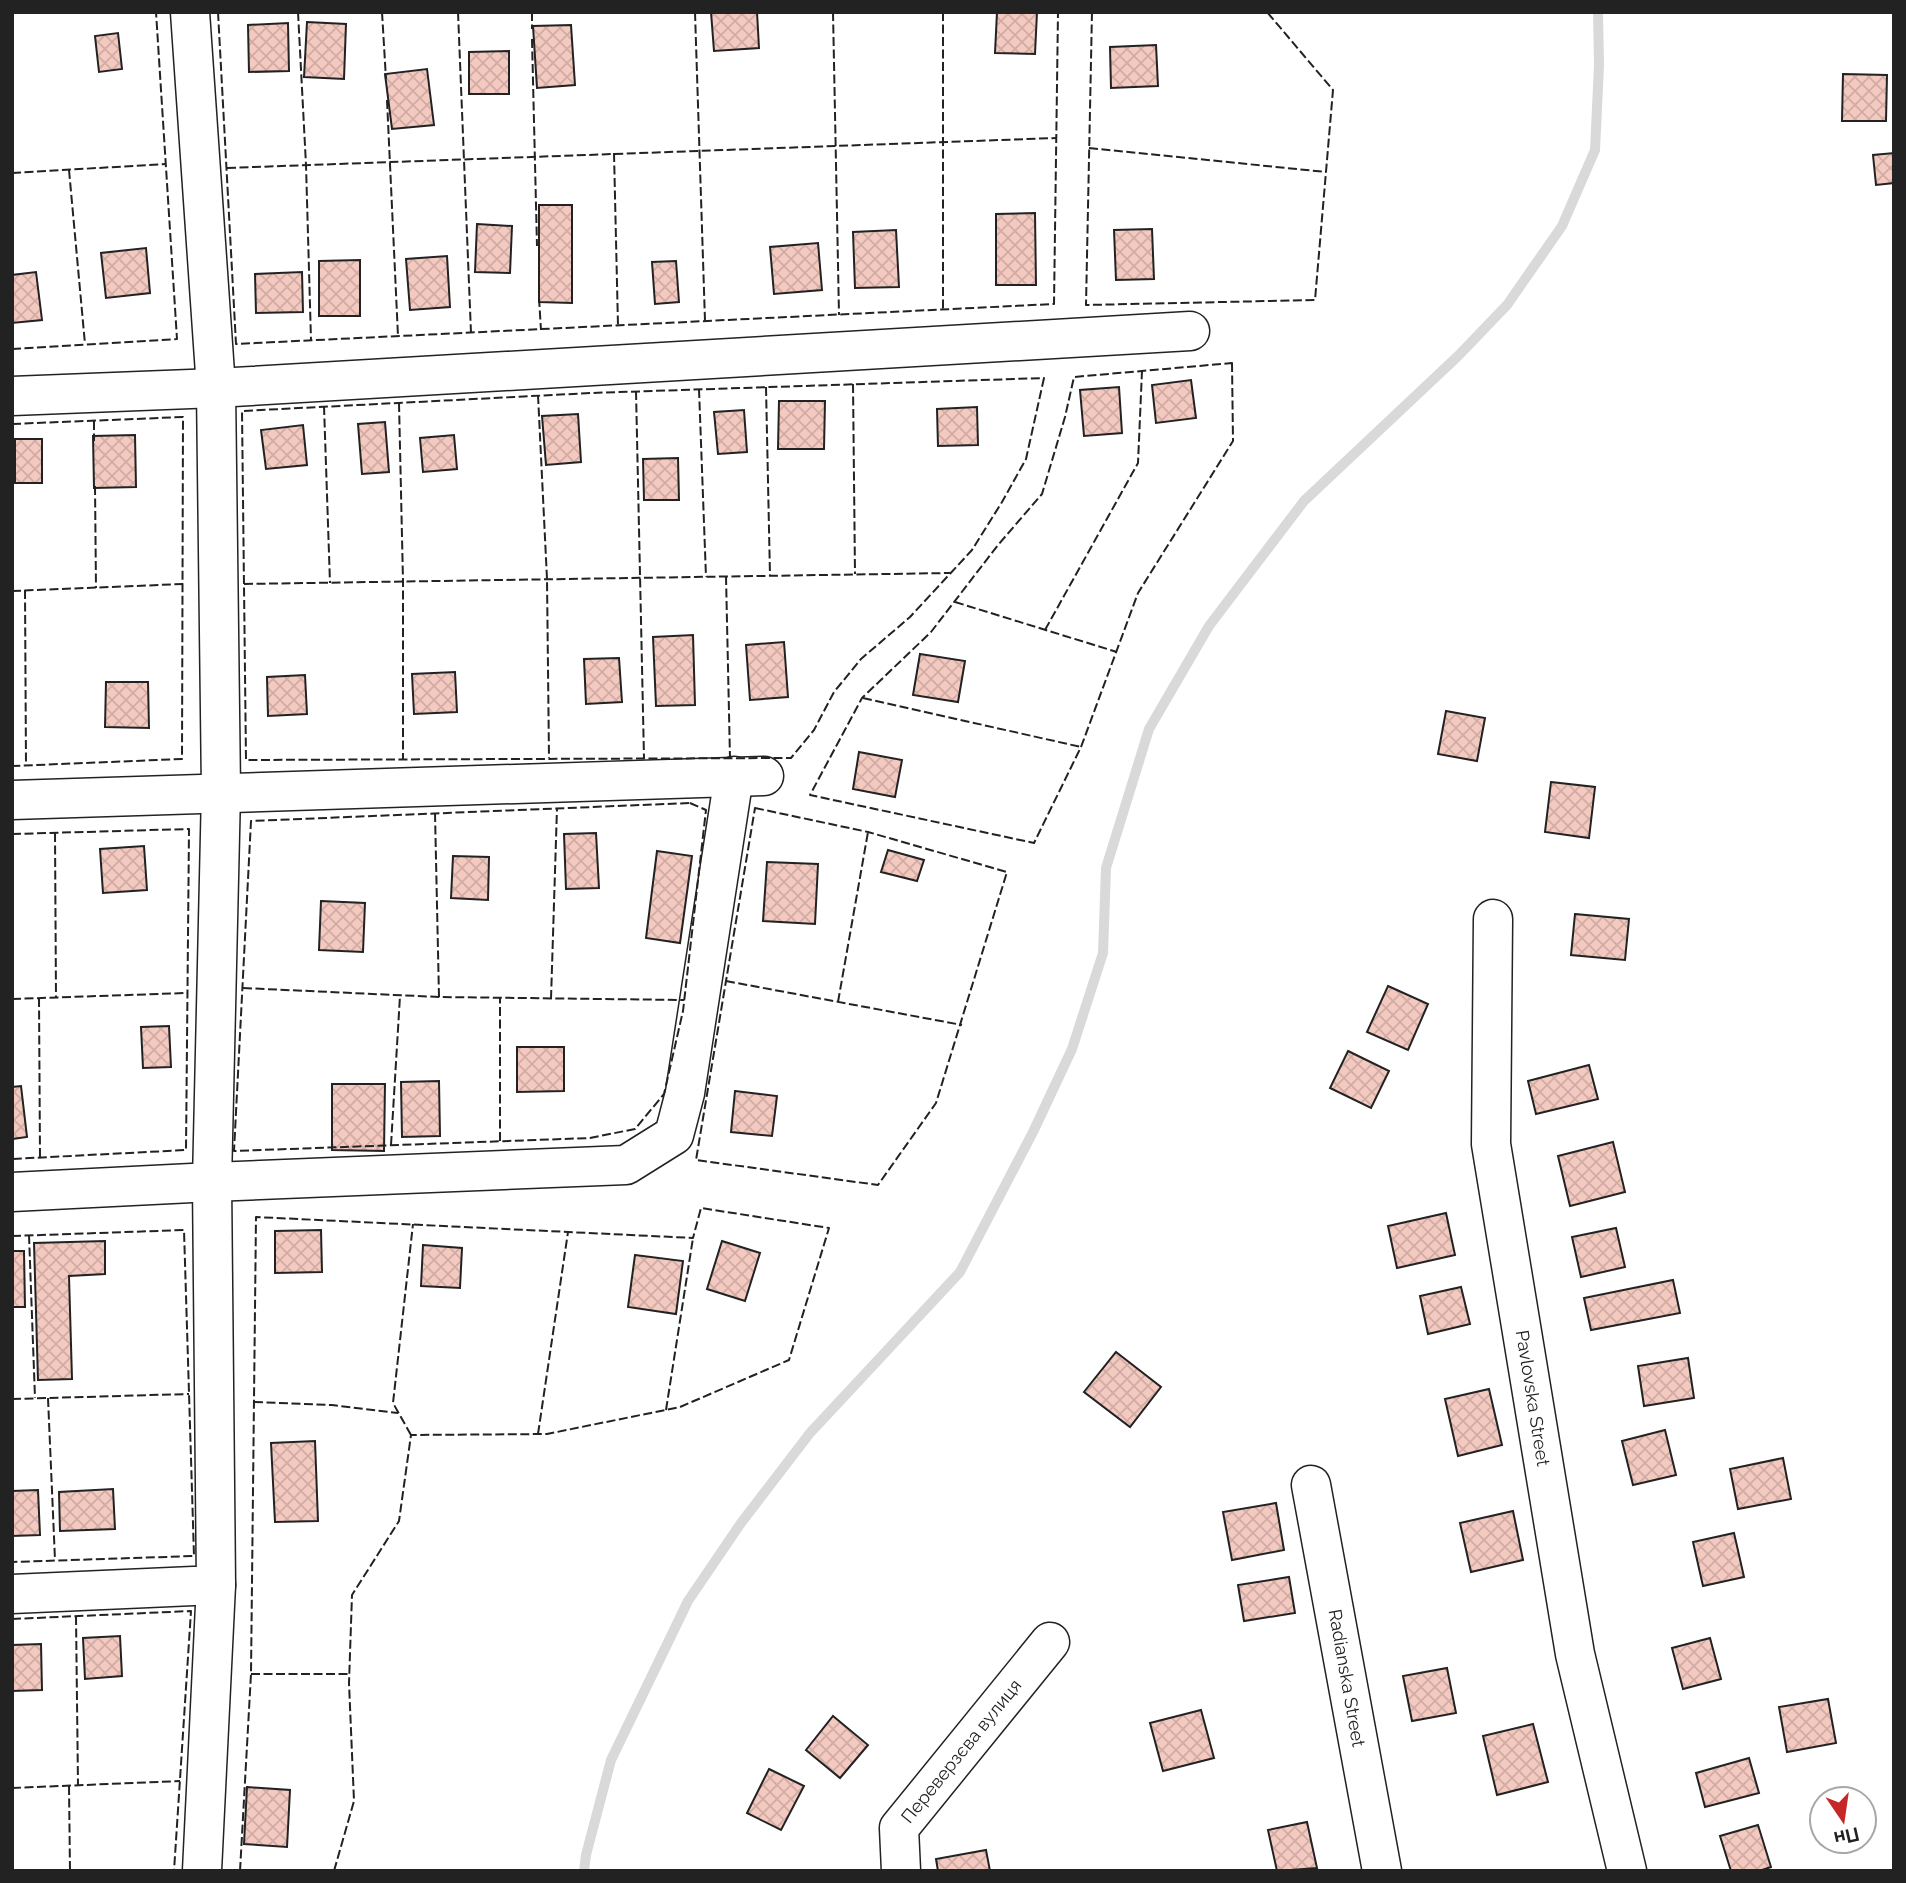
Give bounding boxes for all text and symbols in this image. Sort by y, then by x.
street label: Pavlovska Street [1512,1329,1554,1467]
street label: Radianska Street [1325,1608,1369,1748]
street label: Переверзєва вулиця [897,1675,1025,1827]
north arrow [1808,1785,1878,1855]
text: Пн [1832,1823,1862,1850]

